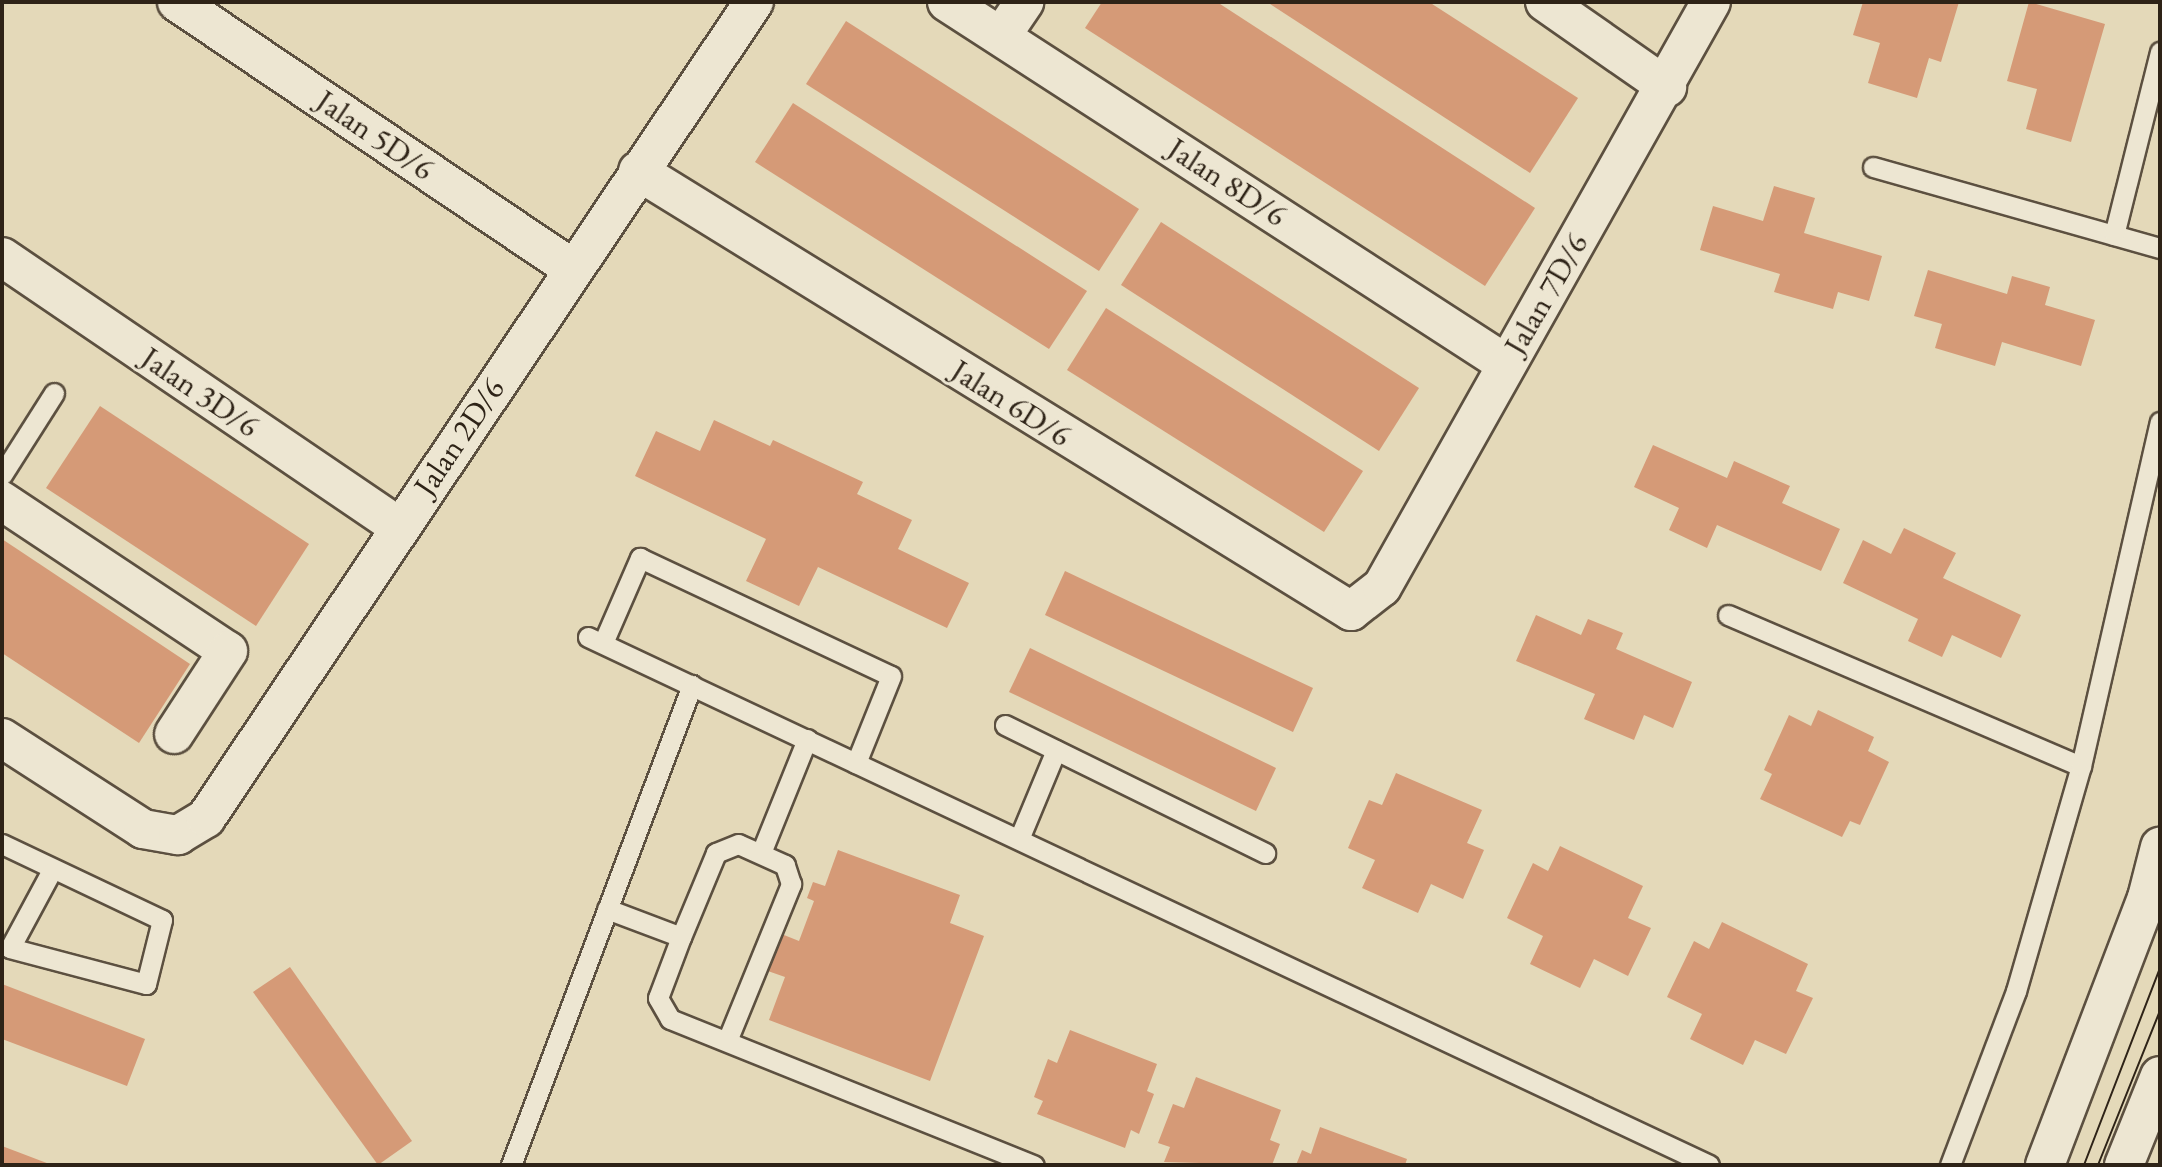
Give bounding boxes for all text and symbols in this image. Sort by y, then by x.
street label: Jalan 5D/6 [309,82,441,188]
street label: Jalan 8D/6 [1160,129,1294,235]
street label: Jalan 7D/6 [1496,226,1596,362]
street label: Jalan 3D/6 [134,339,266,445]
street label: Jalan 6D/6 [944,351,1078,455]
street label: Jalan 2D/6 [406,371,512,503]

